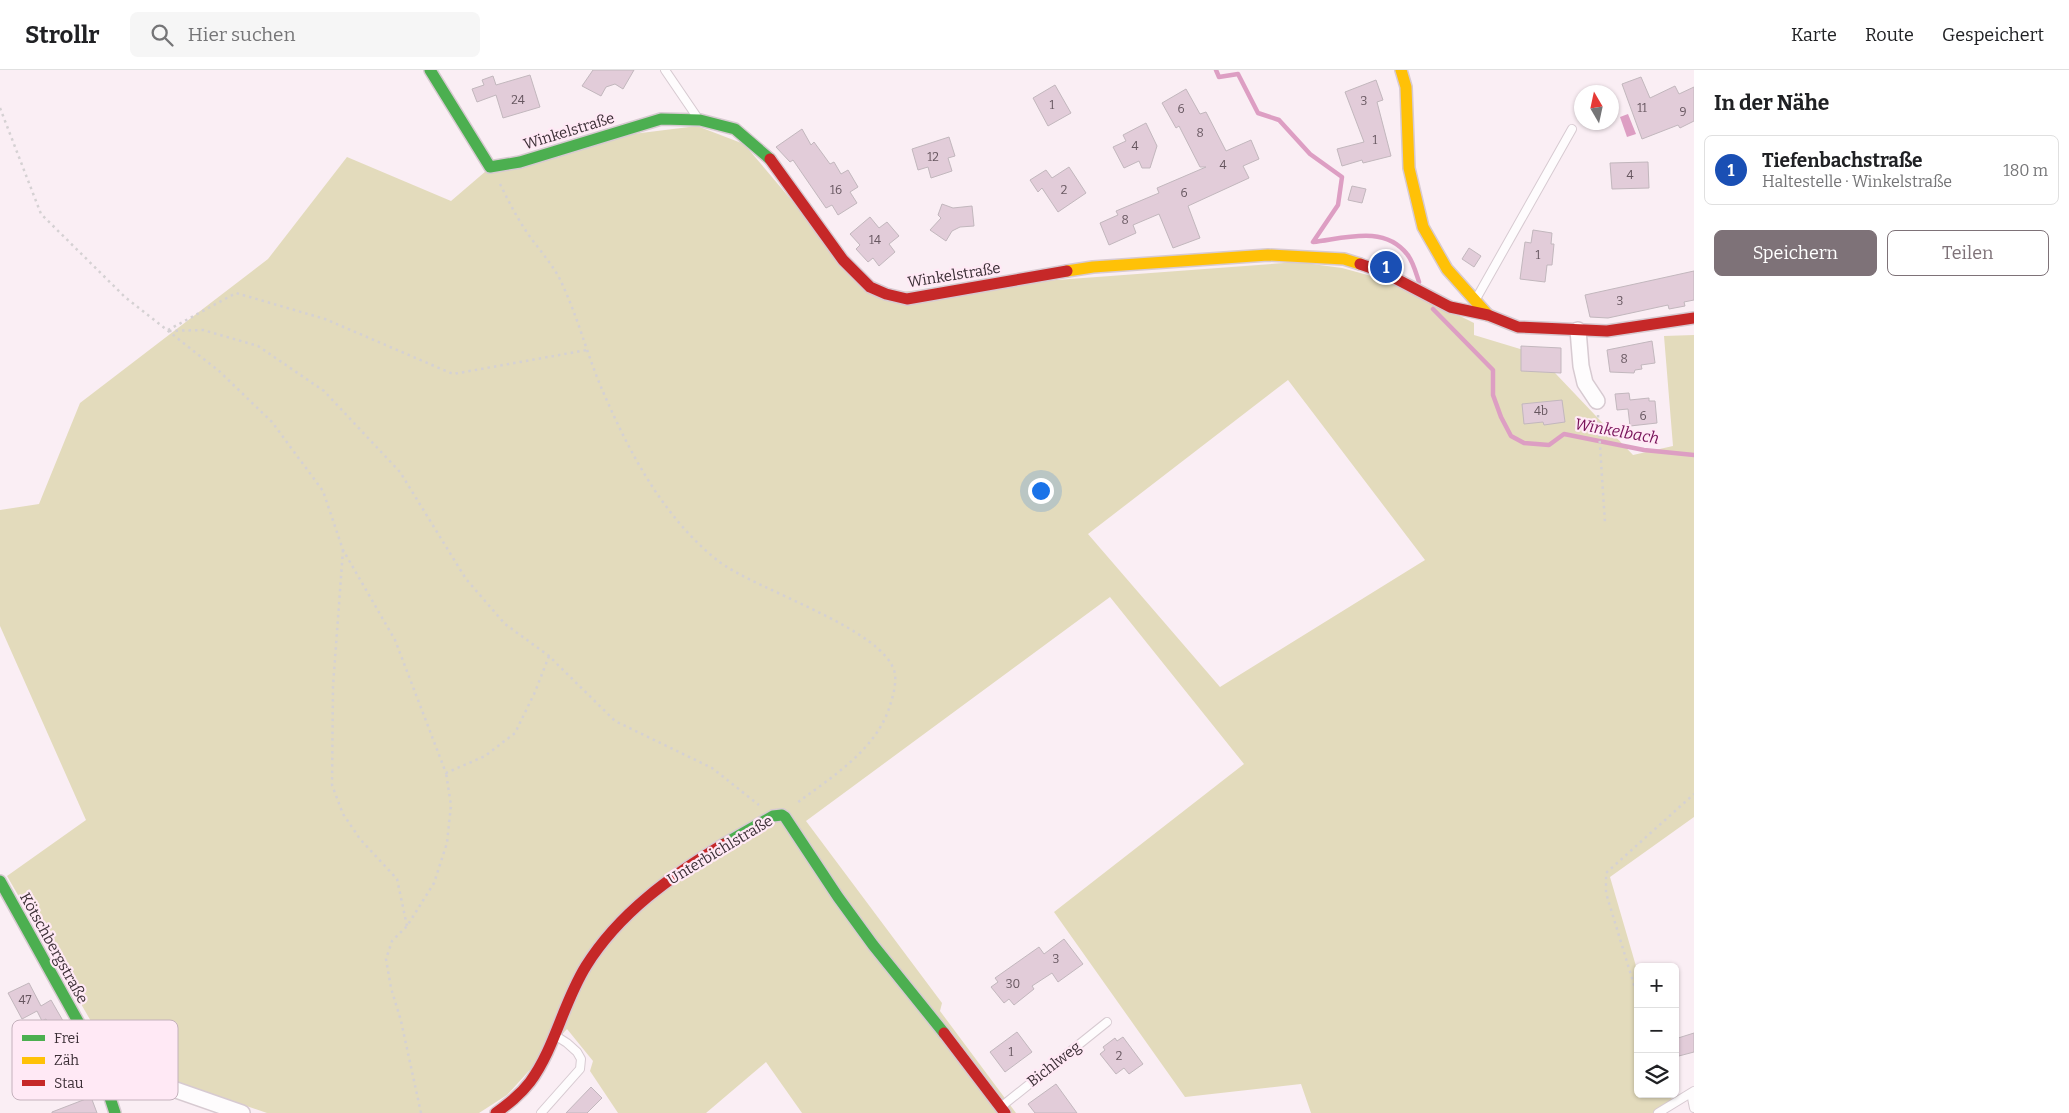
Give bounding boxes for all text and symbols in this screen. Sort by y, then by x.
search box [130,12,480,57]
text: Strollr [25,21,100,49]
icon: search [148,21,176,49]
text: Hier suchen [188,23,296,46]
text: Karte [1791,24,1837,46]
text: Route [1865,24,1914,46]
text: Gespeichert [1942,24,2044,46]
north arrow [1574,85,1619,130]
text: In der Nähe [1714,90,1829,116]
house number: 24 [511,93,525,107]
house number: 3 [1361,94,1368,108]
house number: 1 [1050,98,1055,112]
house number: 11 [1637,101,1647,115]
house number: 6 [1177,102,1185,116]
house number: 9 [1679,105,1687,119]
street label: Winkelstraße [521,109,617,153]
house number: 8 [1196,126,1204,140]
house number: 1 [1373,133,1378,147]
house number: 4 [1131,139,1139,153]
text: Tiefenbachstraße [1762,149,1923,172]
house number: 12 [927,150,939,164]
house number: 4 [1219,158,1227,172]
text: 1 [1728,161,1734,180]
text: 180 m [2003,161,2048,180]
house number: 4 [1626,168,1634,182]
text: Haltestelle · Winkelstraße [1762,172,1952,191]
house number: 16 [830,183,842,197]
house number: 2 [1061,183,1067,197]
house number: 6 [1180,186,1188,200]
house number: 8 [1121,213,1129,227]
button: Speichern [1714,230,1877,276]
button: Teilen [1887,230,2049,276]
house number: 14 [869,233,881,247]
pin: 1 [1370,248,1402,286]
house number: 1 [1536,248,1541,262]
street label: Winkelstraße [906,259,1002,291]
house number: 3 [1617,294,1624,308]
house number: 8 [1620,352,1628,366]
house number: 4b [1534,404,1548,418]
house number: 6 [1639,409,1647,423]
water label: Winkelbach [1573,414,1661,448]
your location [1028,478,1054,504]
street label: Unterbichlstraße [664,812,776,888]
street label: Kötschbergstraße [16,889,92,1007]
house number: 3 [1053,952,1060,966]
map controls [1634,963,1679,1098]
button: + [1634,963,1679,1008]
house number: 30 [1006,977,1020,991]
house number: 47 [19,993,31,1007]
button: − [1634,1008,1679,1053]
legend [12,1020,178,1100]
text: Frei [54,1030,79,1047]
street label: Bichlweg [1024,1038,1084,1090]
house number: 1 [1009,1045,1014,1059]
house number: 2 [1116,1049,1122,1063]
text: Zäh [54,1052,79,1069]
button: layers [1634,1053,1679,1098]
text: Stau [54,1075,84,1092]

